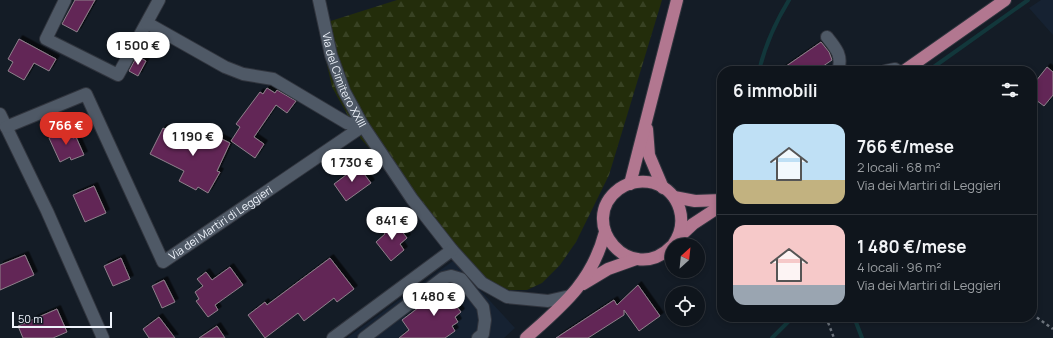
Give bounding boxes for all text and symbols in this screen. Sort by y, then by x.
street label: Via del Cimitero XXIII [319,31,370,130]
pin: 1 500 € [101,32,175,66]
text: 1 500 € [116,36,160,54]
text: 6 immobili [733,79,817,102]
icon: filters [999,79,1021,101]
pin: 766 € [38,112,94,146]
text: 766 € [49,116,83,134]
pin: 1 190 € [156,123,230,157]
text: 1 190 € [172,127,214,145]
text: 766 €/mese [857,135,954,158]
icon: home [765,140,813,188]
pin: 1 730 € [315,149,389,183]
text: 1 730 € [331,153,373,171]
text: 2 locali · 68 m² [857,158,941,176]
text: Via dei Martiri di Leggieri [857,176,1001,194]
street label: Via dei Martiri di Leggieri [166,182,275,263]
pin: 841 € [364,207,420,241]
text: 841 € [375,211,409,229]
text: 1 480 €/mese [857,235,966,258]
north arrow [665,238,705,278]
map controls [665,238,705,326]
icon: home [765,241,813,289]
text: 4 locali · 96 m² [857,258,942,276]
text: Via dei Martiri di Leggieri [857,276,1001,294]
pin: 1 480 € [397,283,471,317]
button: locate [665,286,705,326]
text: 1 480 € [412,287,456,305]
scale bar [12,310,112,329]
text: 50 m [18,311,43,326]

